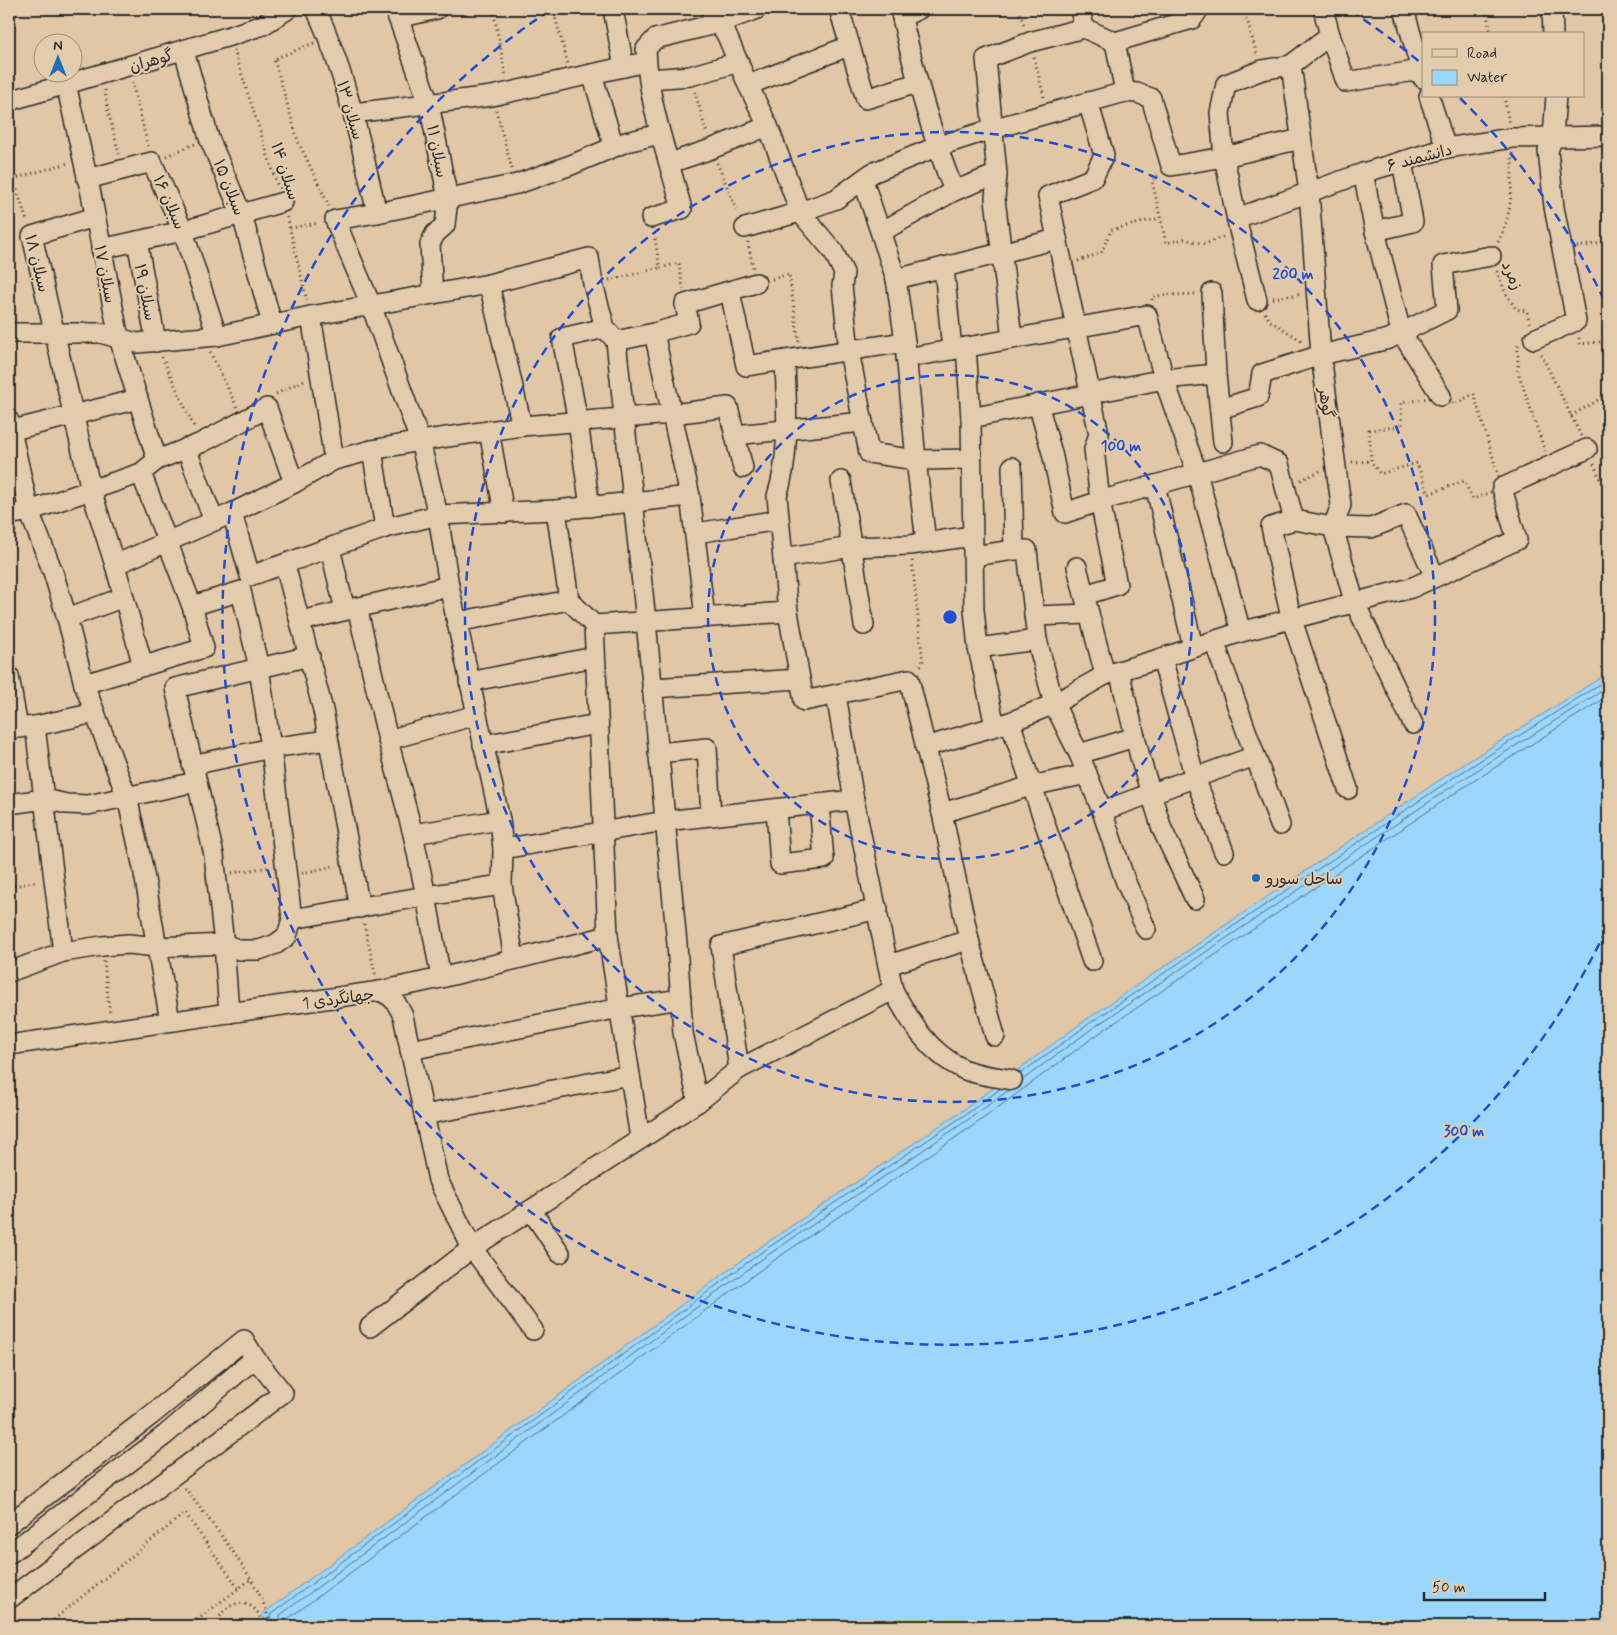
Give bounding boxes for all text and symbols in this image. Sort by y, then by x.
north arrow [32,32,82,82]
legend [1422,32,1584,98]
text: N [53,37,63,55]
text: Road [1467,44,1497,64]
street label: گوهران [127,45,176,78]
text: Water [1467,68,1507,88]
street label: سبلان ۱۳ [331,78,368,142]
street label: سبلان ۱۱ [421,123,452,179]
street label: سبلان ۱۴ [265,140,304,203]
street label: دانشمند ۶ [1384,140,1455,177]
street label: سبلان ۱۵ [208,156,249,219]
street label: سبلان ۱۶ [147,172,190,233]
street label: سبلان ۱۸ [19,232,54,294]
street label: سبلان ۱۷ [89,243,120,305]
street label: زمرد [1496,258,1527,294]
street label: سبلان ۱۹ [129,262,160,323]
text: 200 m [1273,265,1314,285]
street label: گوهر [1313,385,1338,420]
text: 100 m [1101,437,1141,457]
centre of rings [941,608,959,626]
place label: ساحل سورو [1264,869,1343,890]
marker: ساحل سورو [1250,872,1262,884]
street label: جهانگردی 1 [301,985,375,1014]
text: 300 m [1444,1122,1484,1142]
scale bar [1424,1570,1546,1602]
text: 50 m [1432,1578,1466,1598]

